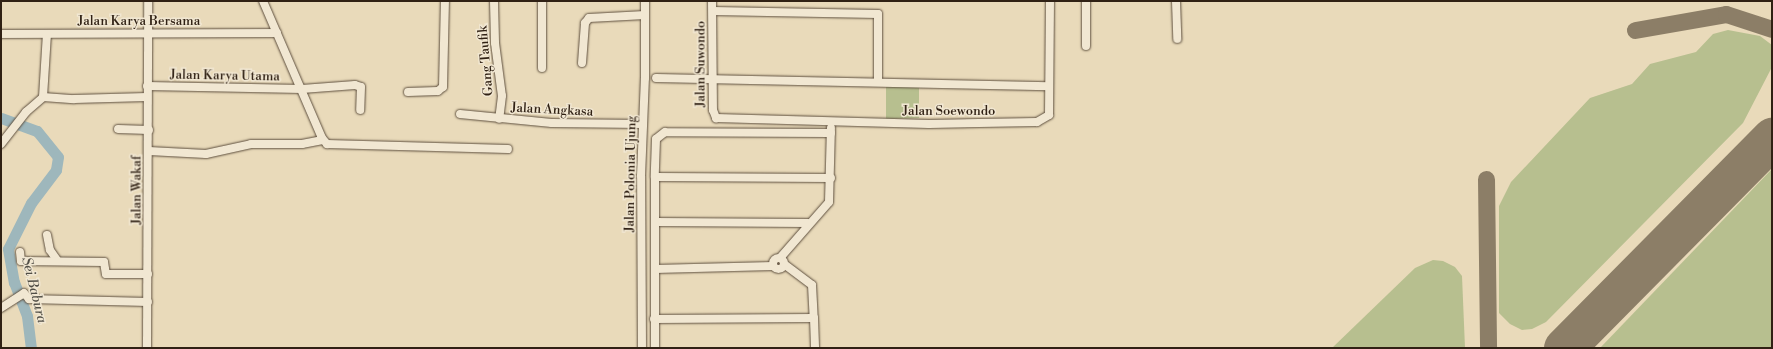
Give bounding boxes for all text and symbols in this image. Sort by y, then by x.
street label: Jalan Karya Bersama [78,13,200,29]
street label: Jalan Suwondo [693,21,709,107]
street label: Gang Taufik [475,25,497,97]
street label: Jalan Karya Utama [170,67,280,85]
street label: Jalan Angkasa [510,100,594,120]
street label: Jalan Soewondo [903,103,995,119]
street label: Jalan Polonia Ujung [622,116,640,232]
street label: Jalan Wakaf [129,156,145,224]
water label: Sei Babura [18,255,50,325]

